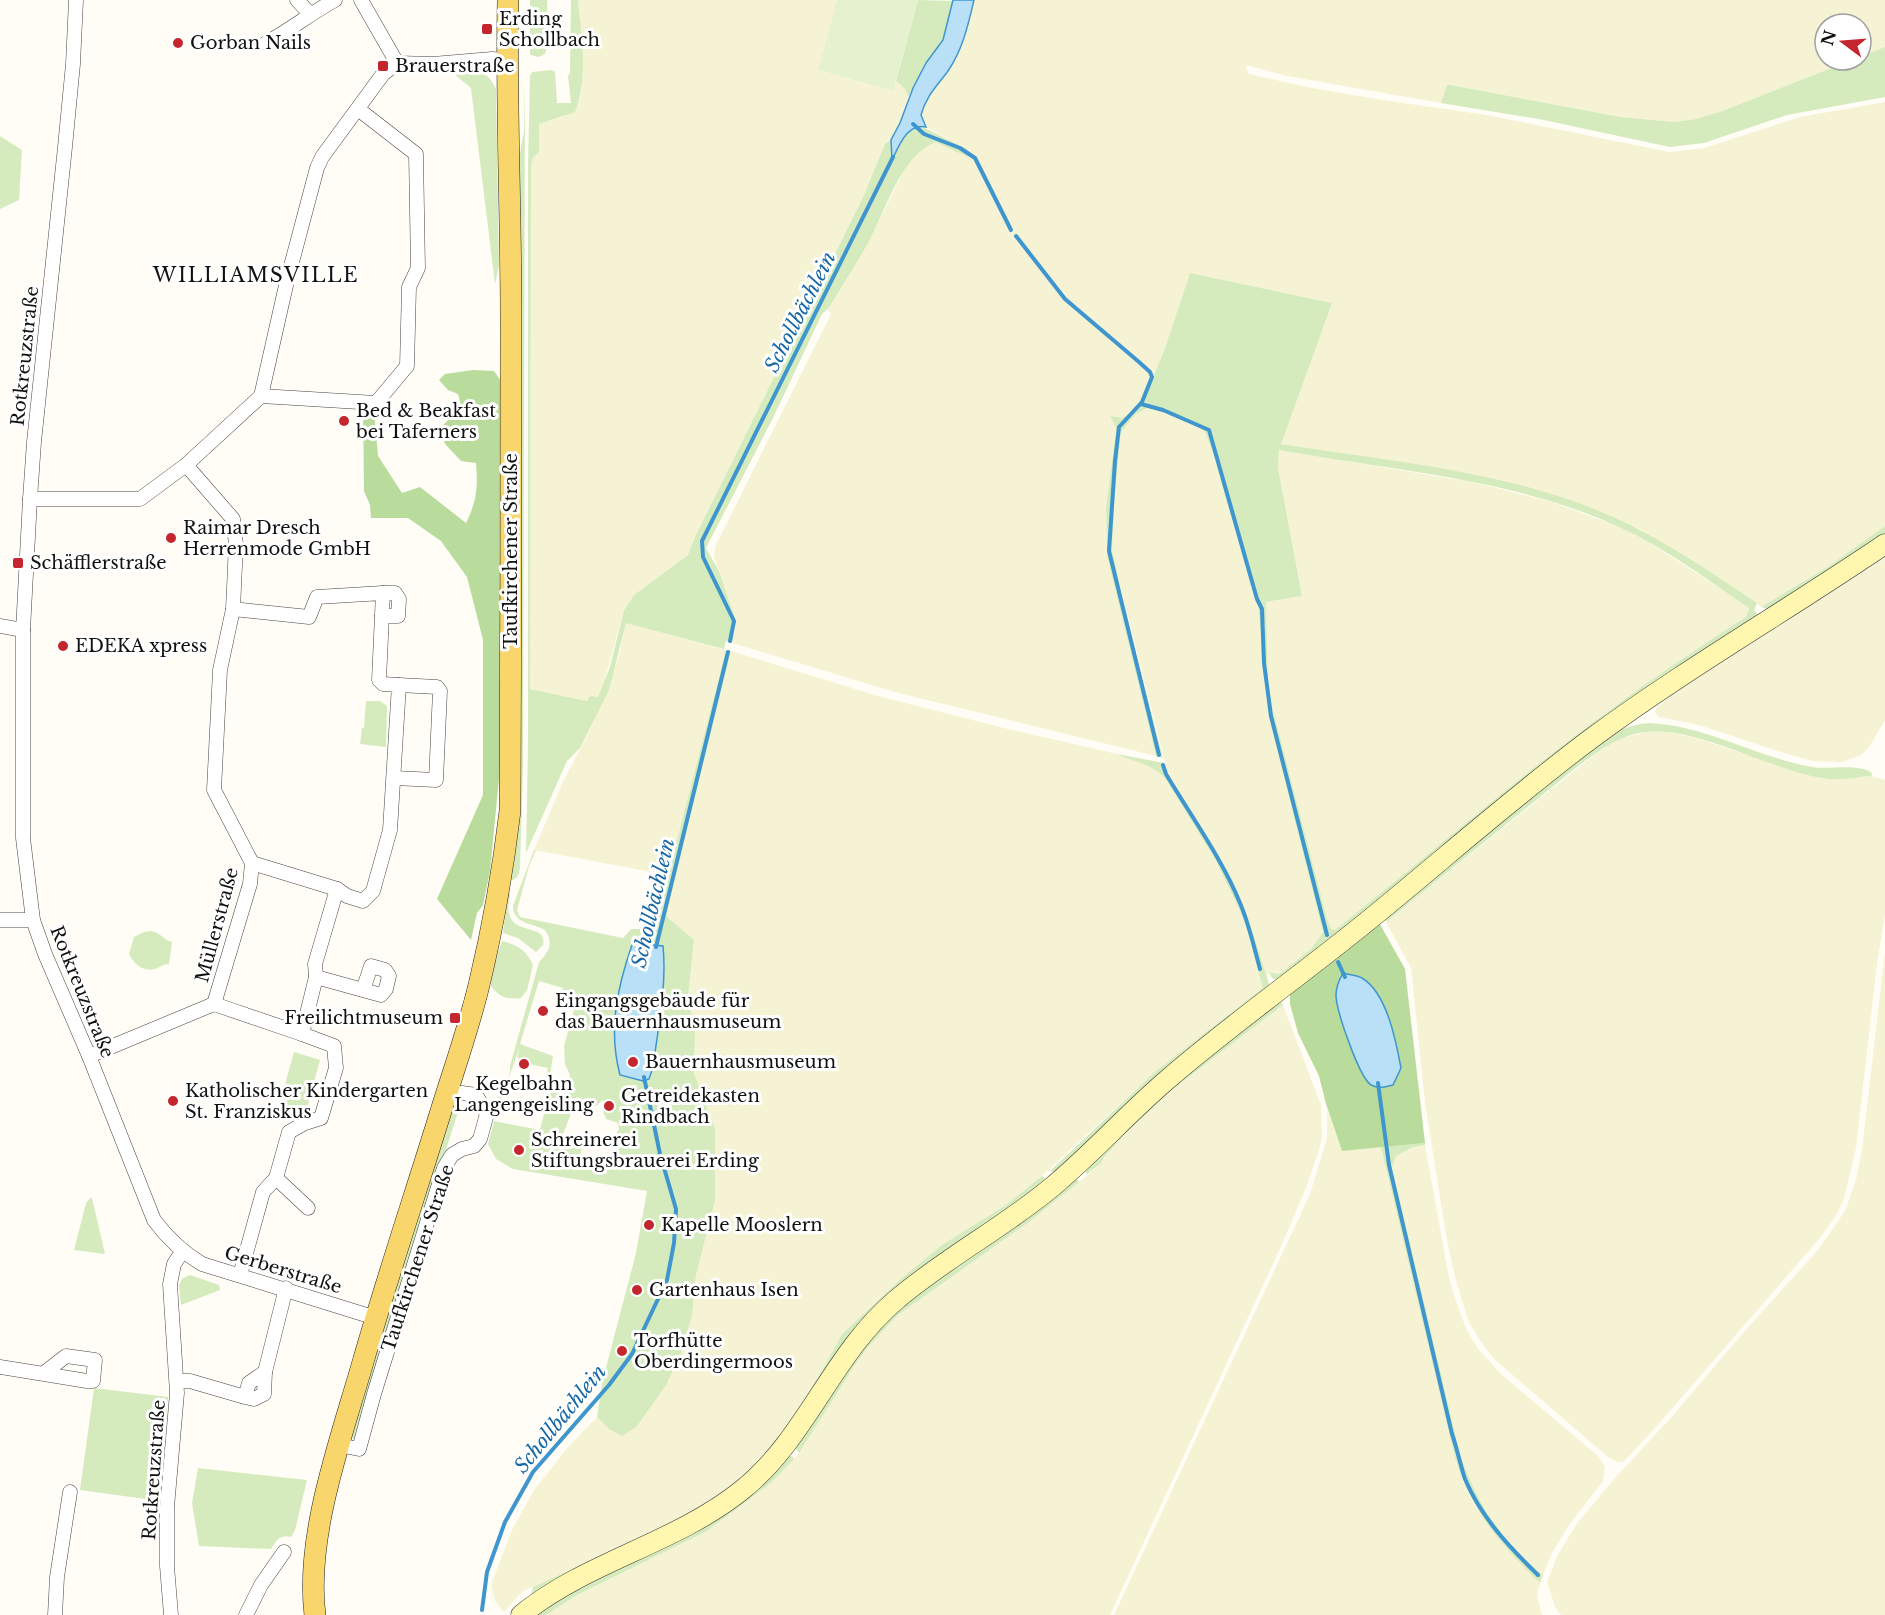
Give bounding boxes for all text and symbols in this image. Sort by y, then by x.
place label: Erding Schollbach [499,8,600,51]
north arrow [1813,12,1873,72]
marker: Erding Schollbach [480,22,494,36]
text: N [1817,28,1840,48]
place label: Gorban Nails [190,32,311,54]
marker: Gorban Nails [171,36,185,50]
place label: Brauerstraße [395,55,514,77]
marker: Brauerstraße [376,59,390,73]
water label: Schollbächlein [759,248,841,376]
district label: WILLIAMSVILLE [152,263,359,287]
street label: Rotkreuzstraße [7,285,43,427]
place label: Bed & Beakfast bei Taferners [355,400,496,443]
marker: Bed & Beakfast bei Taferners [337,414,351,428]
street label: Taufkirchener Straße [500,453,522,649]
place label: Raimar Dresch Herrenmode GmbH [183,517,371,560]
marker: Raimar Dresch Herrenmode GmbH [164,531,178,545]
place label: Schäfflerstraße [30,552,167,574]
marker: Schäfflerstraße [11,556,25,570]
place label: EDEKA xpress [75,635,207,657]
marker: EDEKA xpress [56,639,70,653]
water label: Schollbächlein [626,836,680,970]
street label: Müllerstraße [191,865,243,985]
street label: Rotkreuzstraße [45,923,119,1061]
place label: Eingangsgebäude für das Bauernhausmuseum [555,990,781,1033]
marker: Eingangsgebäude für das Bauernhausmuseum [536,1004,550,1018]
place label: Freilichtmuseum [284,1007,443,1029]
marker: Freilichtmuseum [448,1011,462,1025]
place label: Bauernhausmuseum [645,1051,836,1073]
marker: Bauernhausmuseum [626,1055,640,1069]
marker: Kegelbahn Langengeisling [517,1057,531,1071]
place label: Kegelbahn Langengeisling [454,1073,594,1116]
place label: Katholischer Kindergarten St. Franziskus [185,1080,428,1123]
place label: Getreidekasten Rindbach [621,1085,760,1128]
marker: Katholischer Kindergarten St. Franziskus [166,1094,180,1108]
marker: Getreidekasten Rindbach [602,1099,616,1113]
place label: Schreinerei Stiftungsbrauerei Erding [531,1129,759,1172]
marker: Schreinerei Stiftungsbrauerei Erding [512,1143,526,1157]
street label: Taufkirchener Straße [377,1162,459,1354]
place label: Kapelle Mooslern [661,1214,823,1236]
marker: Kapelle Mooslern [642,1218,656,1232]
street label: Gerberstraße [222,1242,344,1298]
place label: Gartenhaus Isen [649,1279,799,1301]
marker: Gartenhaus Isen [630,1283,644,1297]
place label: Torfhütte Oberdingermoos [634,1330,793,1373]
marker: Torfhütte Oberdingermoos [615,1344,629,1358]
water label: Schollbächlein [509,1360,611,1478]
street label: Rotkreuzstraße [138,1399,170,1541]

